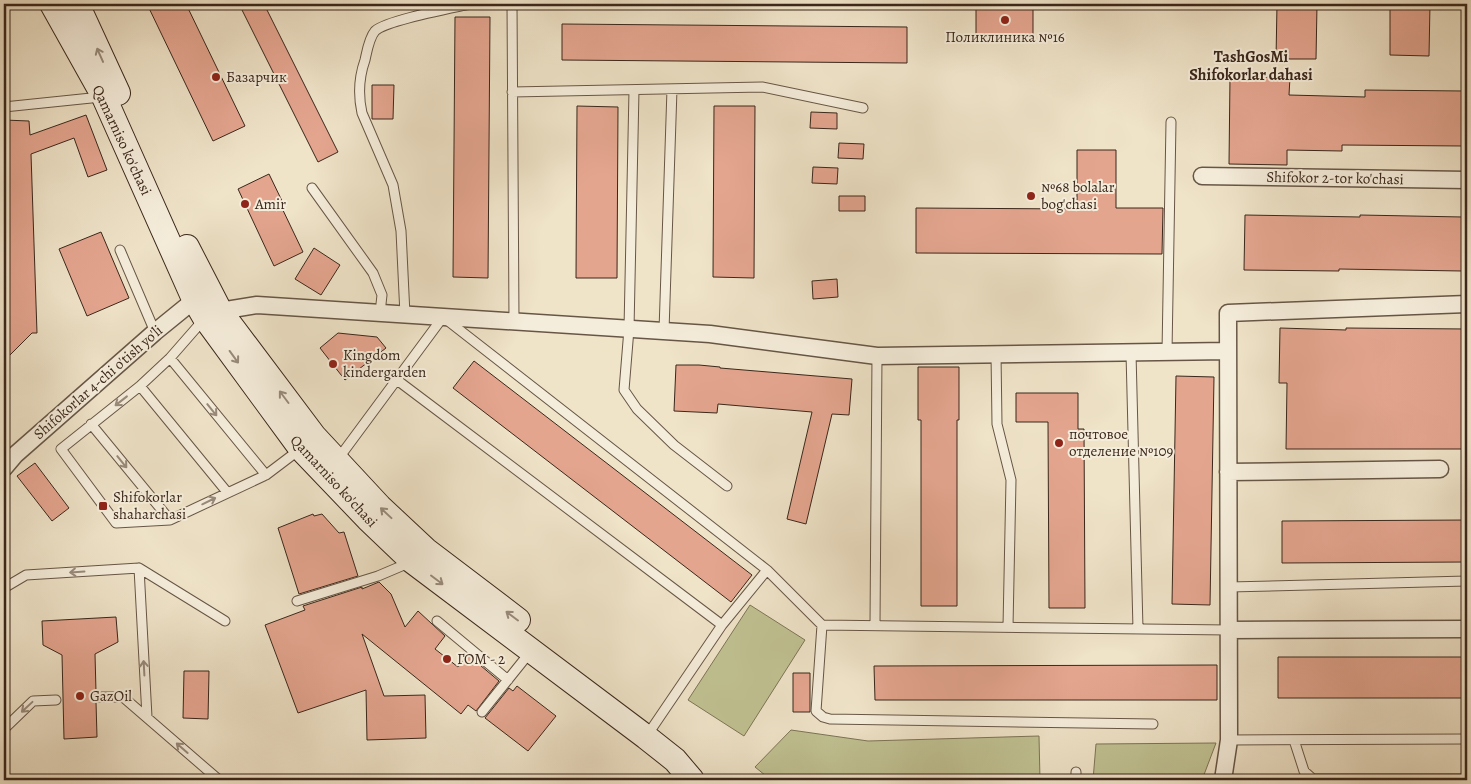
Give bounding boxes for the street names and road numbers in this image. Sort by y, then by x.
street label: Qamarniso ko'chasi [88,82,156,198]
street label: Shifokor 2-tor ko'chasi [1266,167,1404,189]
street label: Shifokorlar 4-chi o'tish yo'li [29,320,167,444]
street label: Qamarniso ko'chasi [286,430,382,532]

